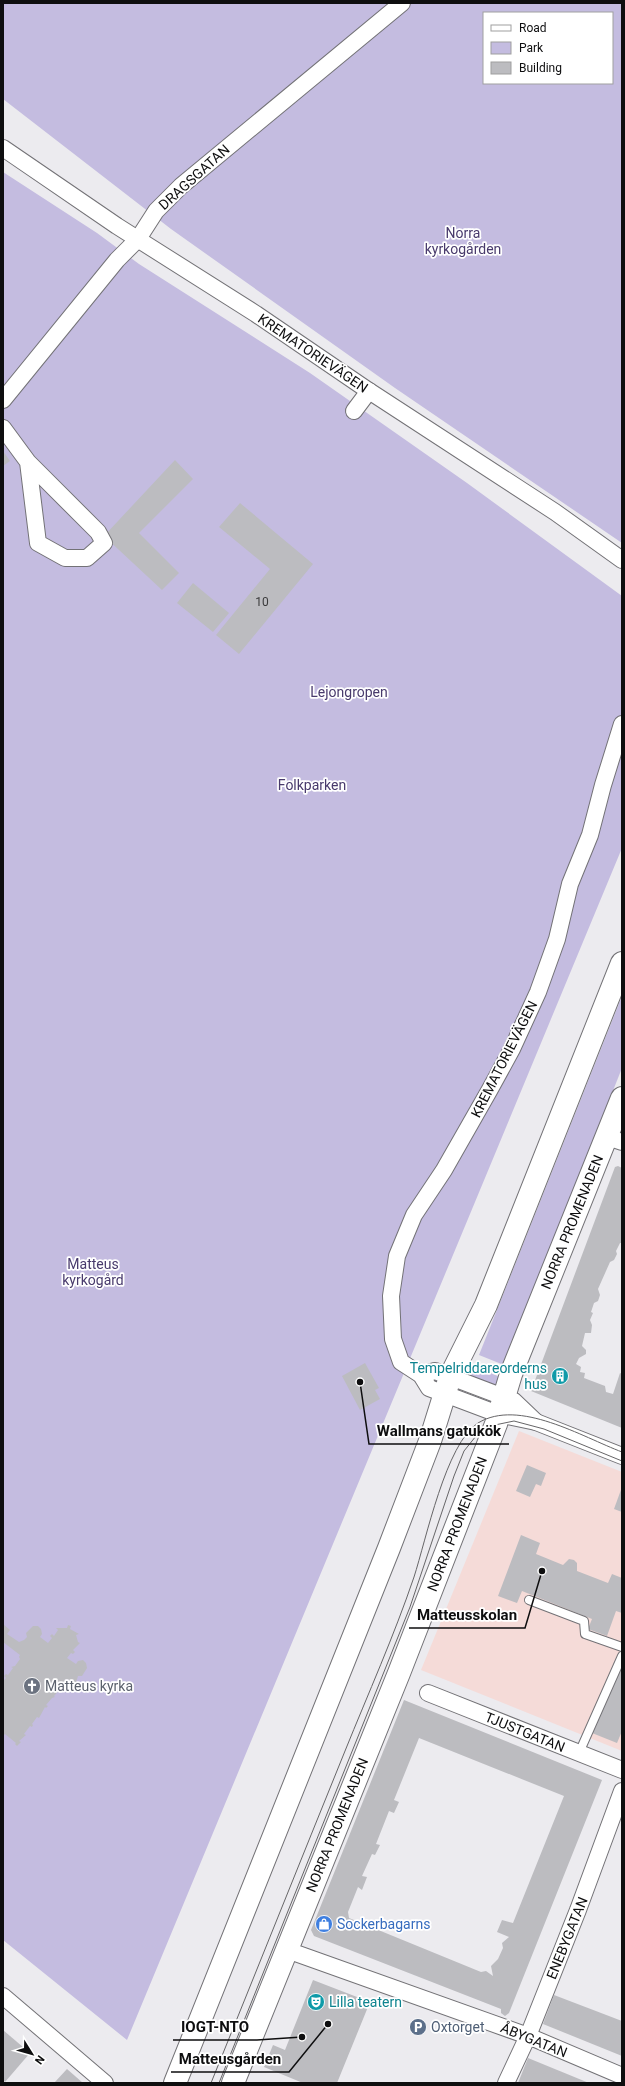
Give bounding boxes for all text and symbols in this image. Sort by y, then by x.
legend [483,12,613,84]
text: Road [519,21,547,35]
text: Park [519,41,544,55]
text: Building [519,61,562,75]
street label: DRAGSGATAN [155,141,233,213]
park label: Norra kyrkogården [425,225,501,257]
street label: KREMATORIEVÄGEN [255,310,371,396]
house number: 10 [255,595,269,609]
park label: Lejongropen [310,684,388,700]
park label: Folkparken [278,777,346,793]
street label: KREMATORIEVÄGEN [468,998,540,1120]
street label: NORRA PROMENADEN [538,1153,606,1291]
park label: Matteus kyrkogård [62,1256,124,1288]
place label: Tempelriddareorderns hus [410,1360,547,1392]
building icon: Tempelriddareorderns hus [550,1366,570,1386]
callout: Wallmans gatukök [369,1417,509,1444]
text: Wallmans gatukök [377,1422,502,1440]
street label: NORRA PROMENADEN [424,1454,490,1594]
callout: Matteusskolan [409,1601,525,1628]
text: Matteusskolan [417,1606,517,1624]
church icon: Matteus kyrka [22,1676,42,1696]
place label: Matteus kyrka [45,1678,133,1694]
street label: TJUSTGATAN [483,1709,567,1755]
street label: NORRA PROMENADEN [303,1756,371,1894]
street label: ENEBYGATAN [543,1895,591,1981]
shop icon: Sockerbagarns [314,1914,334,1934]
place label: Sockerbagarns [337,1916,430,1932]
theatre icon: Lilla teatern [306,1992,326,2012]
place label: Lilla teatern [329,1994,402,2010]
callout: IOGT-NTO [173,2013,257,2040]
parking icon: Oxtorget [408,2017,428,2037]
text: IOGT-NTO [181,2018,249,2036]
street label: ÅBYGATAN [498,2018,570,2061]
place label: Oxtorget [431,2019,485,2035]
north arrow [12,2034,52,2074]
callout: Matteusgården [171,2045,289,2072]
text: Matteusgården [179,2050,281,2068]
text: N [32,2053,47,2067]

